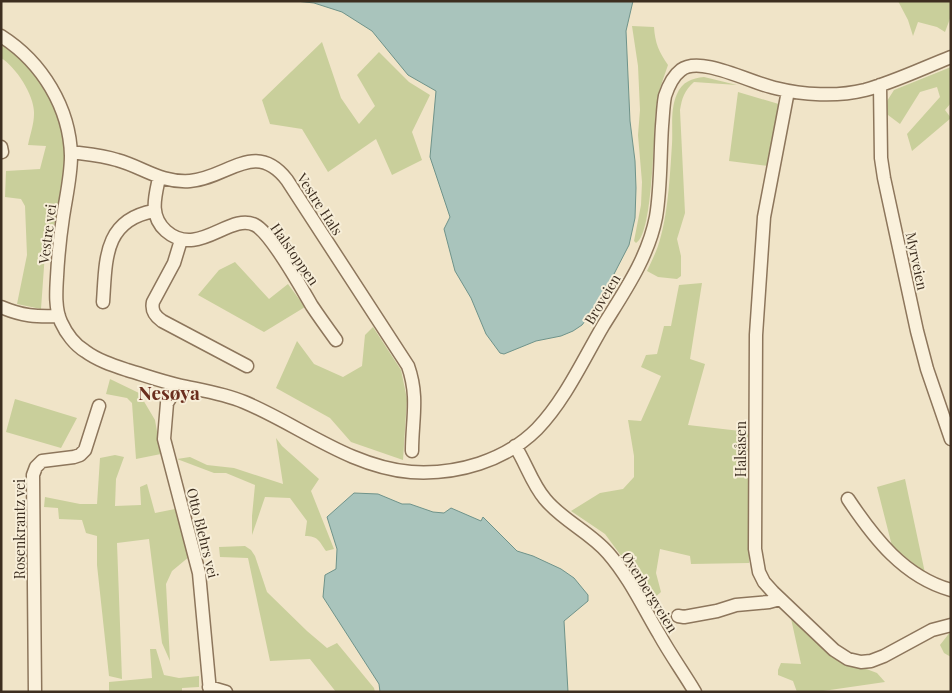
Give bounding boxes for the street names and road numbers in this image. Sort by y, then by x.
street label: Vestre Hals [292,168,347,239]
street label: Vestre vei [34,203,60,266]
street label: Halstoppen [267,219,324,290]
street label: Myrveien [902,230,933,292]
street label: Broveien [580,270,625,328]
street label: Halsåsen [731,420,750,477]
street label: Rosenkrantz vei [10,479,29,579]
street label: Otto Blehrs vei [183,486,223,580]
street label: Øverbergveien [618,548,683,637]

